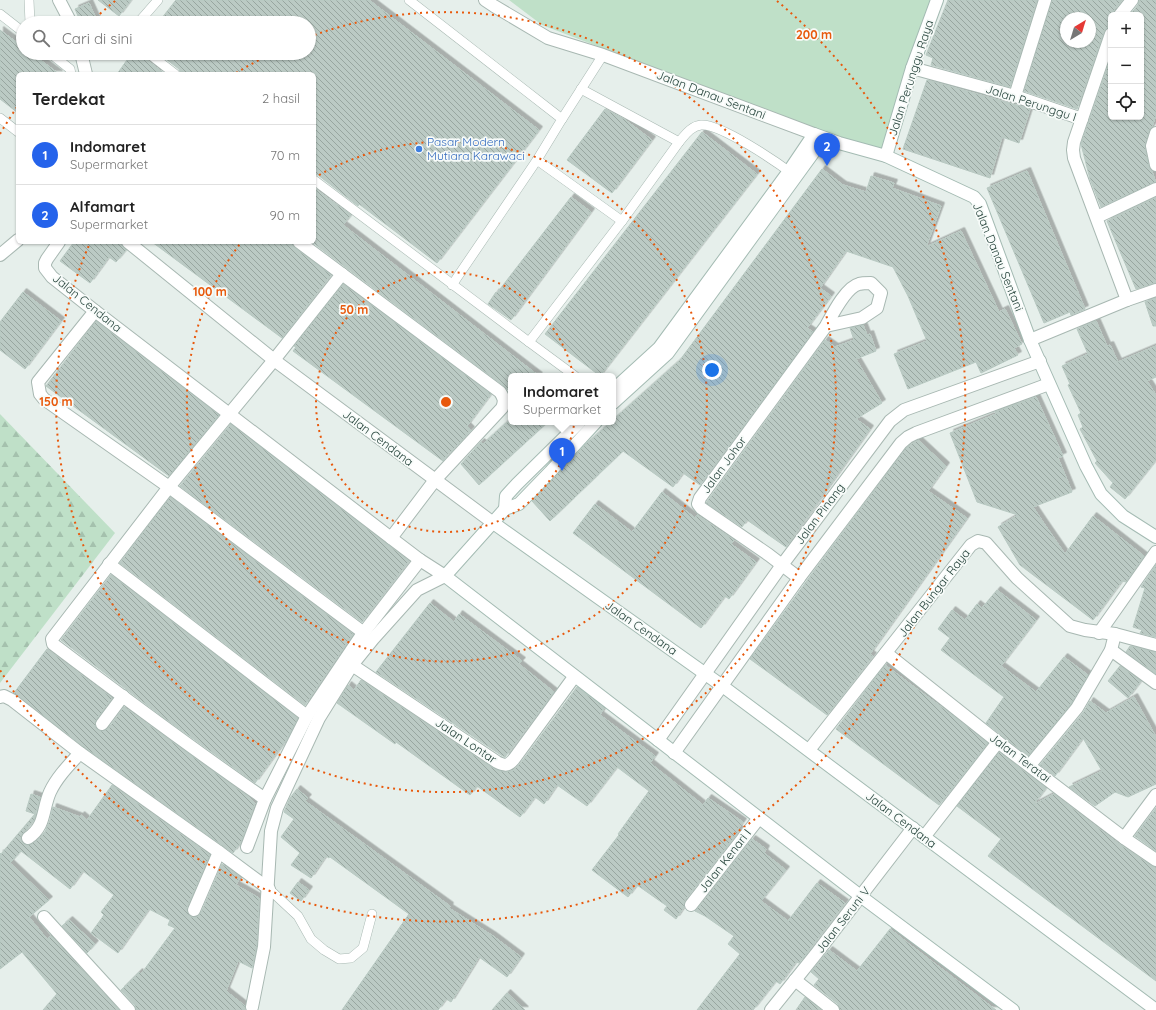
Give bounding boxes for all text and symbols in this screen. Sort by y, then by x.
north arrow [1060,12,1096,48]
map controls [1108,12,1144,120]
button: + [1108,12,1144,48]
search box [16,16,316,60]
street label: Jalan Perunggu Raya [885,18,936,138]
icon: search [30,27,52,49]
text: 200 m [796,27,832,42]
text: Cari di sini [62,29,133,48]
button: − [1108,48,1144,84]
street label: Jalan Danau Sentani [654,67,768,122]
street label: Jalan Perunggu I [984,81,1078,124]
button: locate [1108,84,1144,120]
text: Terdekat [32,88,106,109]
text: 2 hasil [262,90,300,106]
pin: 2 [814,133,840,166]
place label: Pasar Modern Mutiara Karawaci [427,134,525,163]
text: Indomaret [70,137,146,156]
marker: Pasar Modern Mutiara Karawaci [414,144,424,154]
text: 1 [42,147,48,163]
text: 70 m [270,147,300,163]
text: Supermarket [70,156,148,172]
text: Alfamart [70,197,136,216]
street label: Jalan Danau Sentani [970,200,1027,313]
text: 2 [41,207,49,223]
text: 90 m [270,207,300,223]
text: Supermarket [70,216,148,232]
street label: Jalan Cendana [50,270,125,335]
text: 100 m [193,284,227,299]
text: 50 m [340,302,368,317]
your location [702,360,722,380]
popup [508,373,616,425]
text: Indomaret [523,382,599,401]
text: 150 m [39,394,73,409]
centre of rings [439,395,453,409]
text: Supermarket [523,401,601,417]
street label: Jalan Cendana [340,406,417,469]
street label: Jalan Johor [698,433,750,496]
pin: 1 [549,438,575,471]
street label: Jalan Pinang [792,480,847,547]
street label: Jalan Bungar Raya [894,546,973,640]
street label: Jalan Cendana [602,597,680,658]
street label: Jalan Lontar [433,715,500,767]
street label: Jalan Teratai [987,730,1054,785]
street label: Jalan Cendana [863,788,940,851]
street label: Jalan Kenari I [695,826,754,896]
street label: Jalan Seruni V [812,883,873,956]

